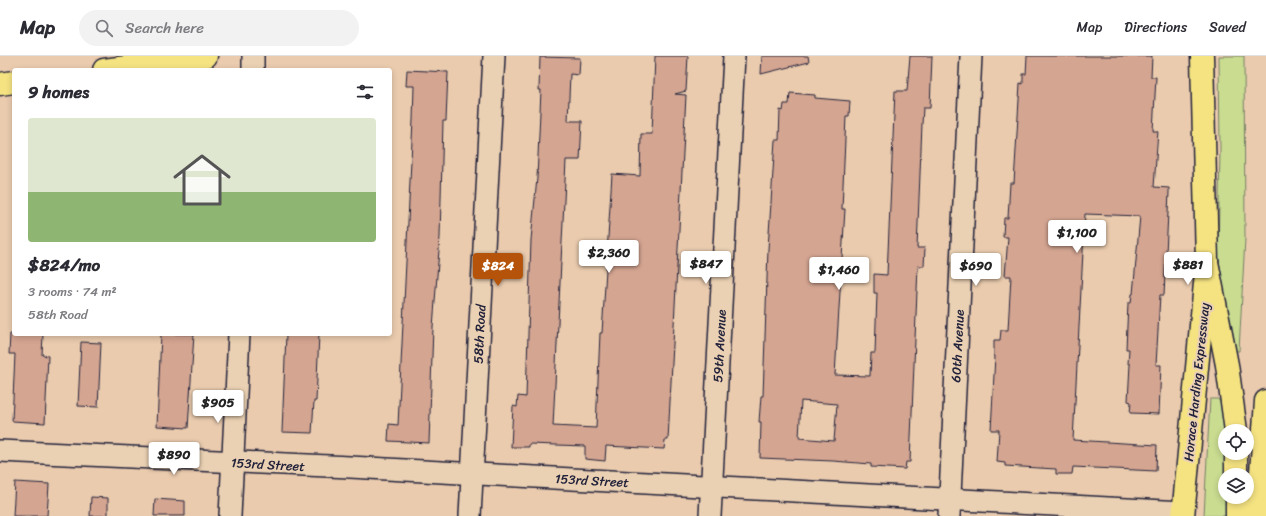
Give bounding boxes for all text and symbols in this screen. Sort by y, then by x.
search box [79,10,359,46]
text: Map [20,11,55,44]
text: Search here [125,15,204,41]
text: Map [1076,15,1102,40]
text: Directions [1124,15,1187,40]
text: Saved [1209,15,1246,40]
icon: search [93,17,115,39]
text: 9 homes [28,77,89,107]
icon: filters [354,81,376,103]
icon: home [166,144,238,216]
pin: $1,100 [1044,220,1110,254]
text: $1,100 [1057,221,1097,244]
pin: $2,360 [576,240,642,274]
text: $2,360 [588,241,630,264]
text: $824/mo [28,250,100,280]
pin: $847 [682,251,730,285]
text: $847 [690,252,722,275]
pin: $881 [1164,252,1212,286]
pin: $824 [474,253,522,287]
pin: $690 [952,253,1000,287]
text: $881 [1173,253,1203,276]
text: $824 [482,254,514,277]
text: $690 [960,254,992,277]
pin: $1,460 [806,257,872,291]
text: $1,460 [818,258,860,281]
text: 3 rooms · 74 m² [28,280,117,303]
street label: Horace Harding Expressway [1177,301,1216,462]
text: 58th Road [28,303,88,326]
street label: 58th Road [466,303,493,364]
street label: 59th Avenue [706,309,733,383]
street label: 60th Avenue [944,309,971,383]
pin: $905 [194,390,242,424]
text: $905 [202,391,234,414]
map controls [1218,424,1254,504]
button: locate [1218,424,1254,460]
pin: $890 [150,442,198,476]
text: $890 [158,443,190,466]
street label: 153rd Street [230,451,306,478]
street label: 153rd Street [554,467,630,494]
button: layers [1218,468,1254,504]

